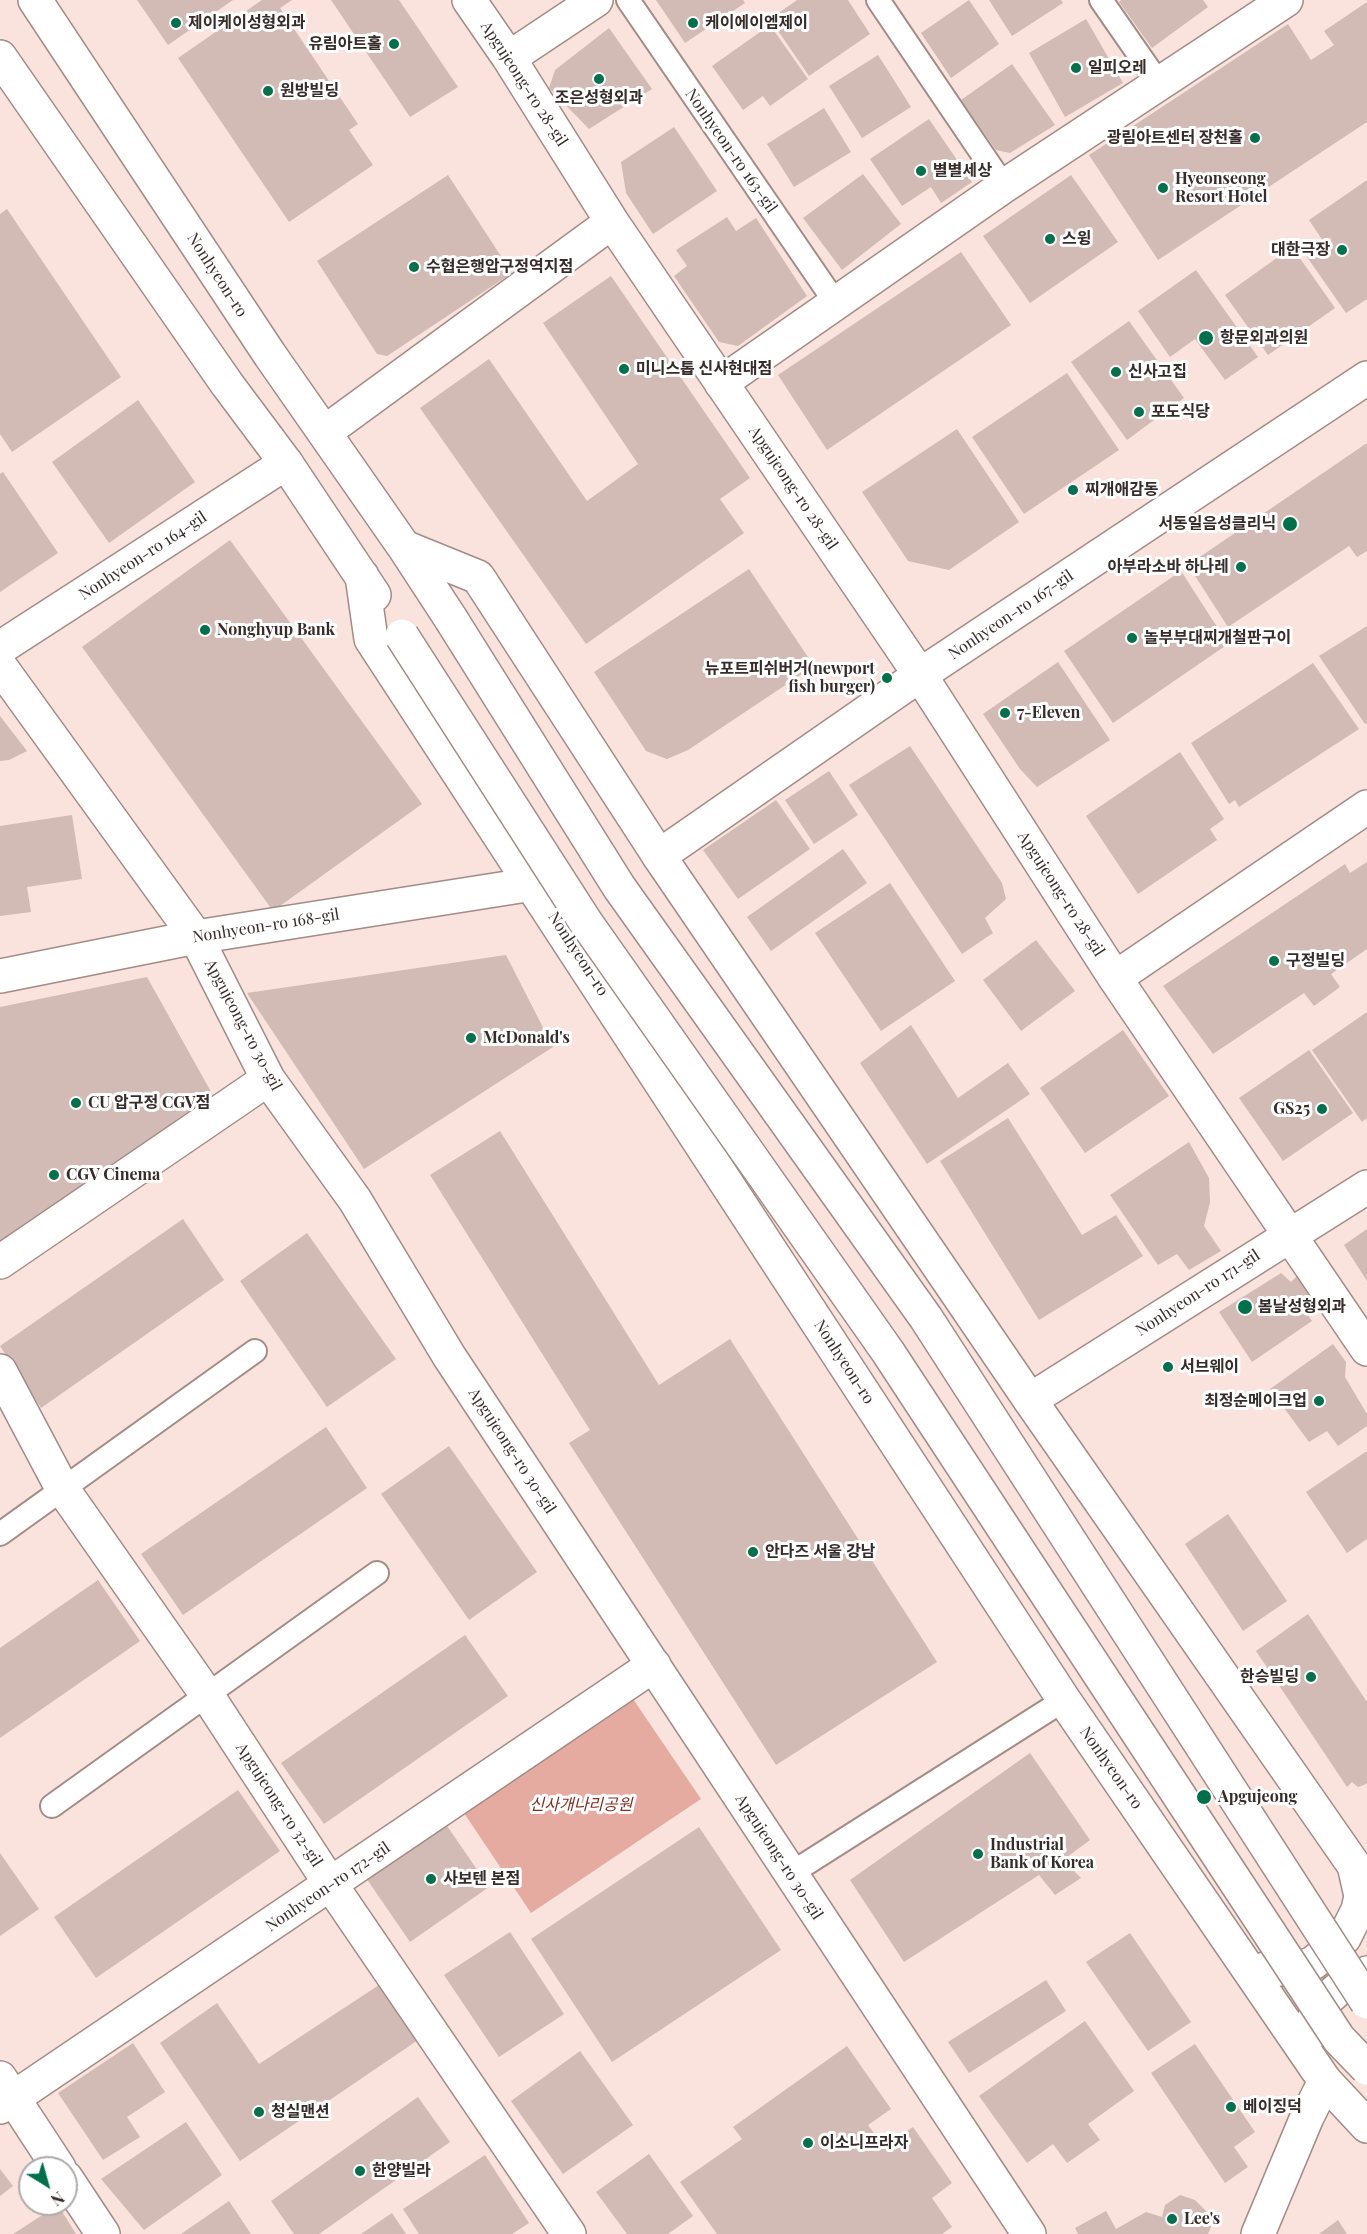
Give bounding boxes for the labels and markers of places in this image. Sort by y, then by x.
place label: 제이케이성형외과 [188,13,306,33]
place label: 케이에이엠제이 [705,13,808,33]
marker: 제이케이성형외과 [169,16,183,30]
marker: 케이에이엠제이 [686,16,700,30]
place label: 유림아트홀 [308,34,382,54]
marker: 유림아트홀 [387,37,401,51]
place label: 일피오레 [1088,58,1147,78]
marker: 일피오레 [1069,61,1083,75]
marker: 조은성형외과 [592,72,606,86]
place label: 원방빌딩 [280,81,339,101]
marker: 원방빌딩 [261,84,275,98]
place label: 조은성형외과 [555,88,643,108]
place label: 광림아트센터 장천홀 [1107,128,1243,148]
marker: 광림아트센터 장천홀 [1248,131,1262,145]
place label: 별별세상 [933,161,992,181]
marker: 별별세상 [914,164,928,178]
place label: Hyeonseong Resort Hotel [1175,169,1268,207]
marker: Hyeonseong Resort Hotel [1156,181,1170,195]
place label: 스윙 [1062,229,1091,249]
marker: 스윙 [1043,232,1057,246]
place label: 대한극장 [1271,240,1330,260]
marker: 대한극장 [1335,243,1349,257]
place label: 수협은행압구정역지점 [426,257,573,277]
marker: 수협은행압구정역지점 [407,260,421,274]
place label: 항문외과의원 [1220,328,1308,348]
marker: 항문외과의원 [1197,329,1215,347]
place label: 미니스톱 신사현대점 [636,359,772,379]
marker: 미니스톱 신사현대점 [617,362,631,376]
place label: 신사고집 [1128,362,1187,382]
marker: 신사고집 [1109,365,1123,379]
place label: 포도식당 [1151,402,1210,422]
marker: 포도식당 [1132,405,1146,419]
place label: 찌개애감동 [1085,480,1159,500]
marker: 찌개애감동 [1066,483,1080,497]
place label: 서동일음성클리닉 [1158,514,1276,534]
marker: 서동일음성클리닉 [1281,515,1299,533]
place label: 아부라소바 하나레 [1108,557,1229,577]
marker: 아부라소바 하나레 [1234,560,1248,574]
place label: Nonghyup Bank [217,620,335,640]
marker: Nonghyup Bank [198,623,212,637]
place label: 놀부부대찌개철판구이 [1144,628,1291,648]
marker: 놀부부대찌개철판구이 [1125,631,1139,645]
place label: 뉴포트피쉬버거(newport fish burger) [705,659,875,697]
marker: 뉴포트피쉬버거(newport fish burger) [880,671,894,685]
place label: 7-Eleven [1017,703,1080,723]
marker: 7-Eleven [998,706,1012,720]
place label: 구정빌딩 [1286,951,1345,971]
marker: 구정빌딩 [1267,954,1281,968]
place label: McDonald's [483,1028,570,1048]
marker: McDonald's [464,1031,478,1045]
place label: CU 압구정 CGV점 [88,1093,210,1113]
marker: CU 압구정 CGV점 [69,1096,83,1110]
place label: GS25 [1273,1099,1310,1119]
marker: GS25 [1315,1102,1329,1116]
place label: CGV Cinema [66,1165,160,1185]
marker: CGV Cinema [47,1168,61,1182]
place label: 봄날성형외과 [1258,1297,1346,1317]
marker: 봄날성형외과 [1236,1298,1254,1316]
place label: 서브웨이 [1180,1357,1239,1377]
marker: 서브웨이 [1161,1360,1175,1374]
place label: 최정순메이크업 [1204,1391,1307,1411]
marker: 최정순메이크업 [1312,1394,1326,1408]
place label: 안다즈 서울 강남 [765,1542,875,1562]
marker: 안다즈 서울 강남 [746,1545,760,1559]
place label: 한승빌딩 [1240,1667,1299,1687]
marker: 한승빌딩 [1304,1670,1318,1684]
place label: Apgujeong [1218,1787,1297,1807]
marker: Apgujeong [1195,1788,1213,1806]
place label: Industrial Bank of Korea [990,1835,1094,1873]
marker: Industrial Bank of Korea [971,1847,985,1861]
place label: 사보텐 본점 [443,1869,520,1889]
marker: 사보텐 본점 [424,1872,438,1886]
place label: 베이징덕 [1243,2097,1302,2117]
marker: 베이징덕 [1224,2100,1238,2114]
place label: 청실맨션 [271,2102,330,2122]
marker: 청실맨션 [252,2105,266,2119]
place label: 이소니프라자 [820,2133,908,2153]
marker: 이소니프라자 [801,2136,815,2150]
place label: 한양빌라 [372,2161,431,2181]
marker: 한양빌라 [353,2164,367,2178]
place label: Lee's [1184,2209,1220,2229]
marker: Lee's [1165,2212,1179,2226]

